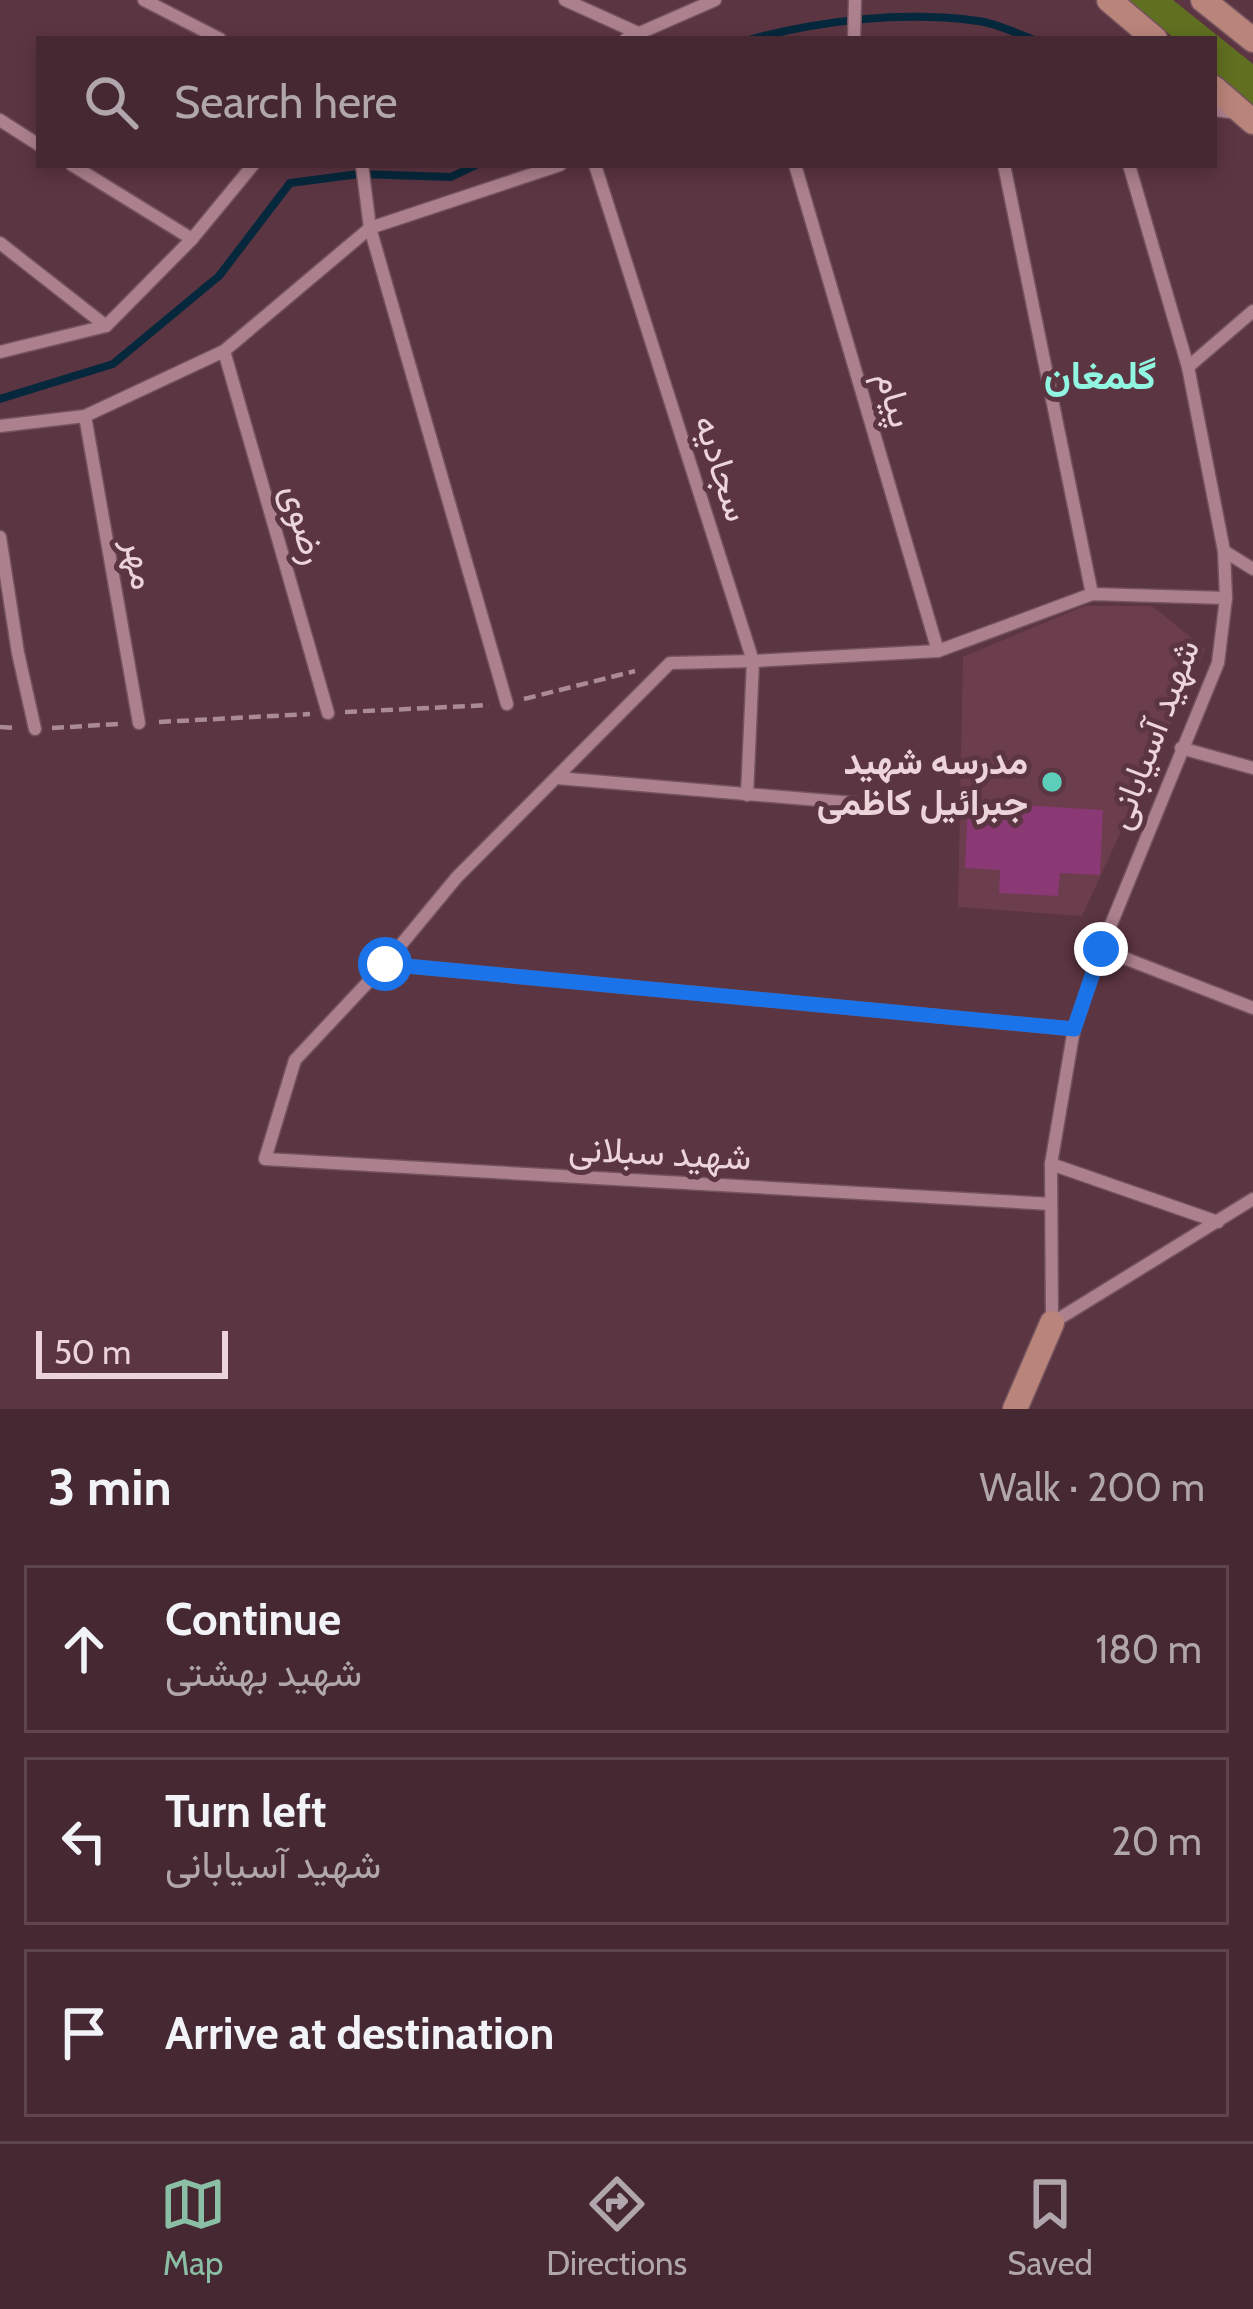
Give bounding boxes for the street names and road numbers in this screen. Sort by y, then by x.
street label: پیام [864,366,925,433]
street label: سجادیه [685,409,761,527]
street label: رضوی [272,479,337,569]
street label: مهر [114,534,167,593]
street label: شهید آسیابانی [1096,633,1209,835]
street label: شهید سبلانی [568,1125,752,1180]

